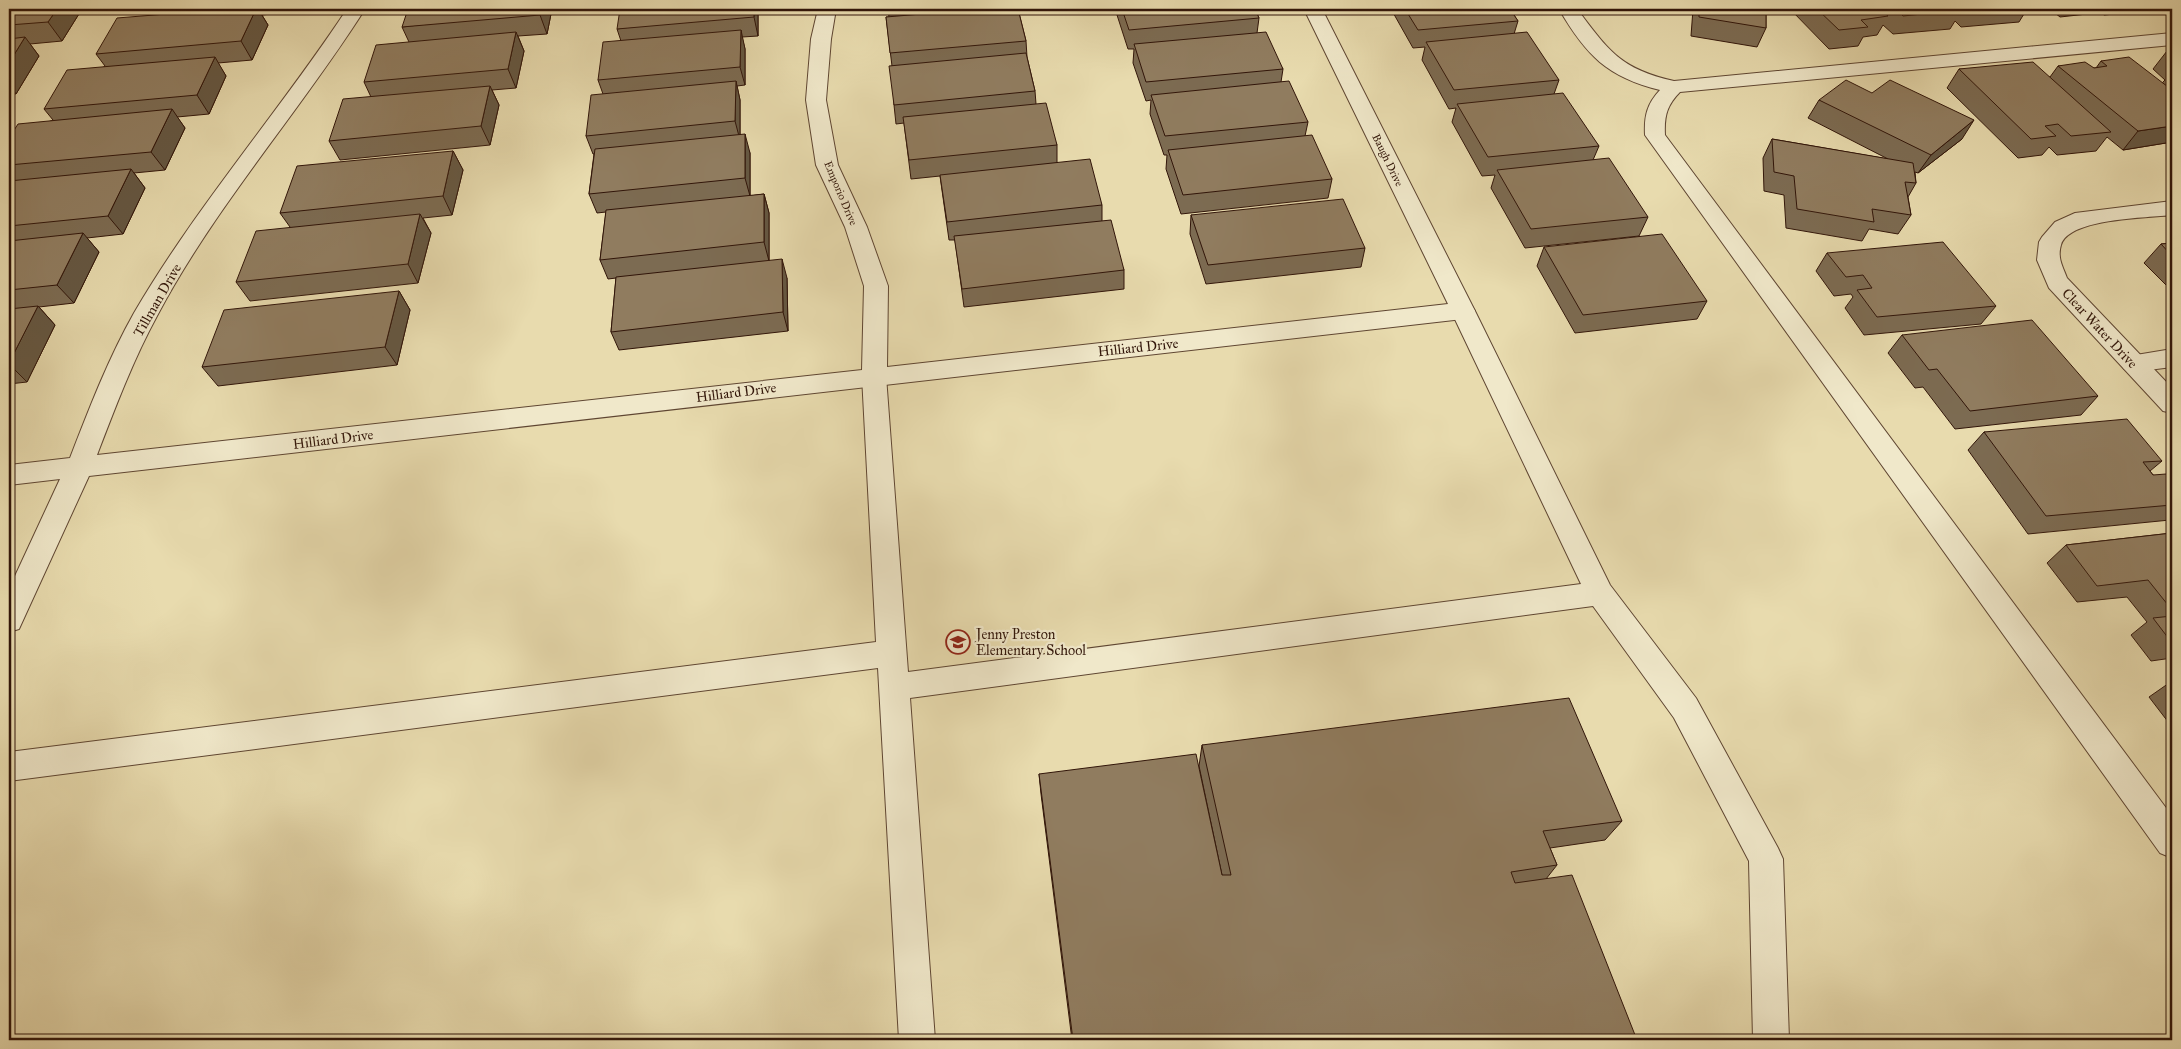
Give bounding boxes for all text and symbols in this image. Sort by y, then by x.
street label: Baugh Drive [1369,132,1406,189]
street label: Emporio Drive [821,159,860,228]
street label: Tillman Drive [130,260,185,340]
street label: Clear Water Drive [2058,285,2141,372]
street label: Hilliard Drive [1097,335,1179,360]
street label: Hilliard Drive [695,379,777,406]
street label: Hilliard Drive [292,426,374,453]
place label: Jenny Preston Elementary School [974,626,1086,659]
school or university icon: Jenny Preston Elementary School [945,629,971,655]

